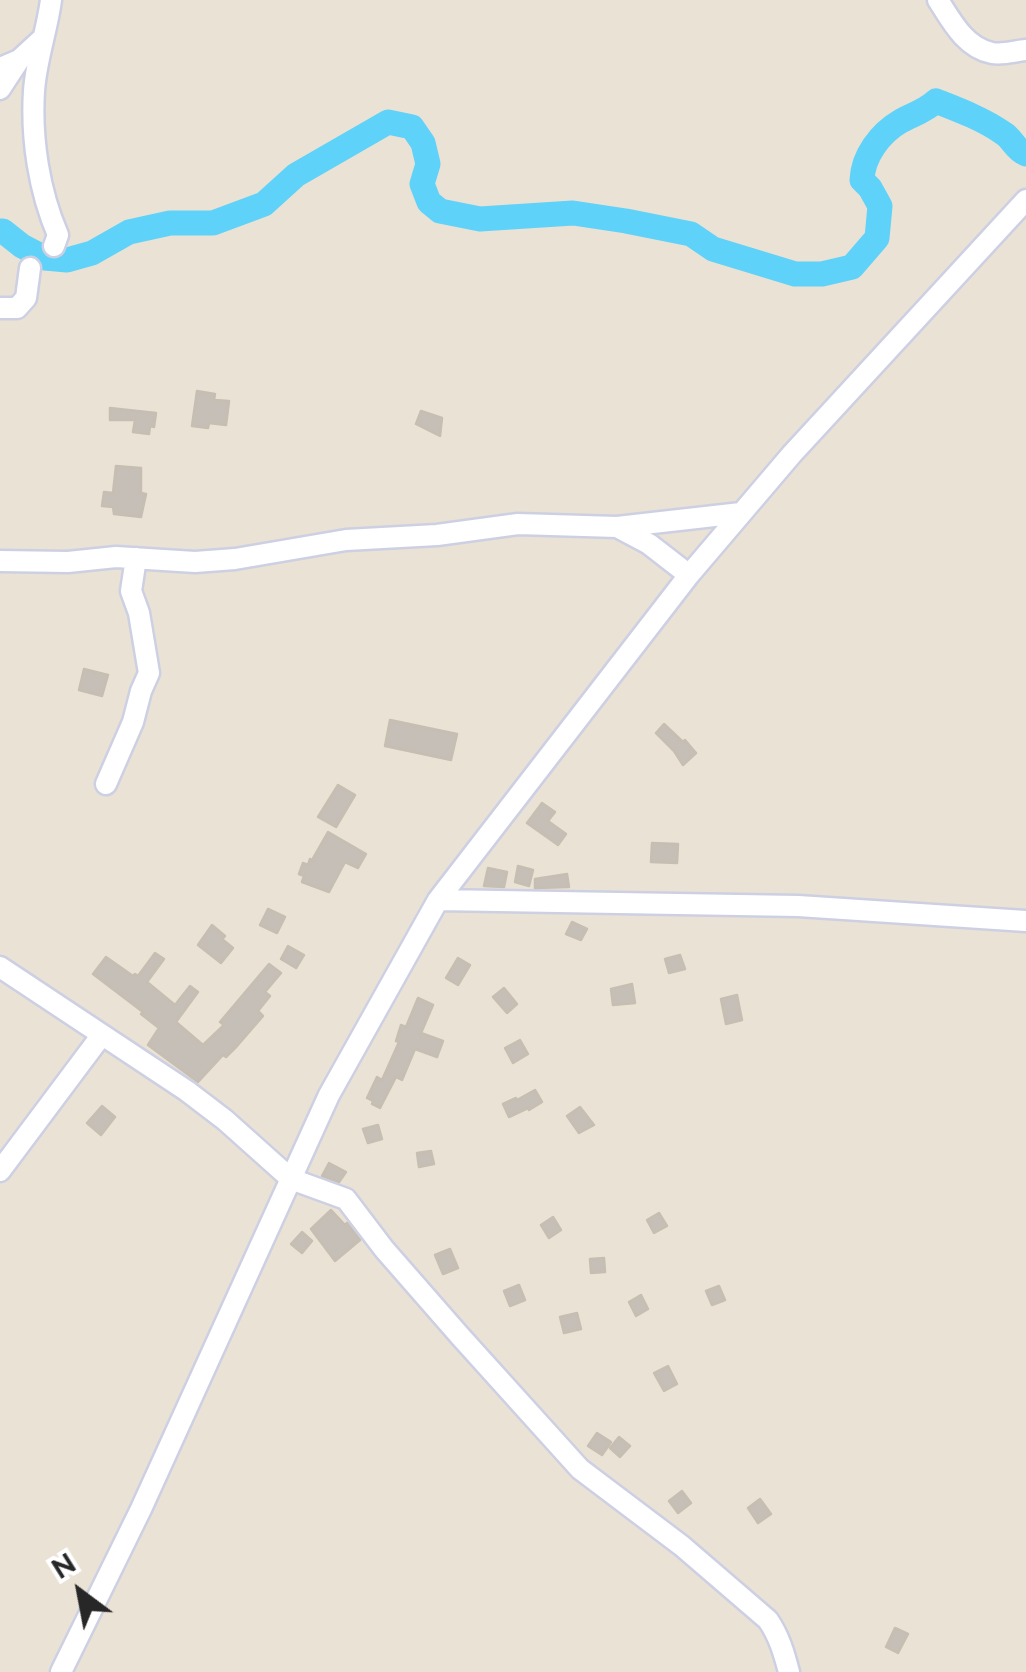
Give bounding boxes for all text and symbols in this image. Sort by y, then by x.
north arrow [30,1542,130,1642]
text: N [46,1546,82,1586]

